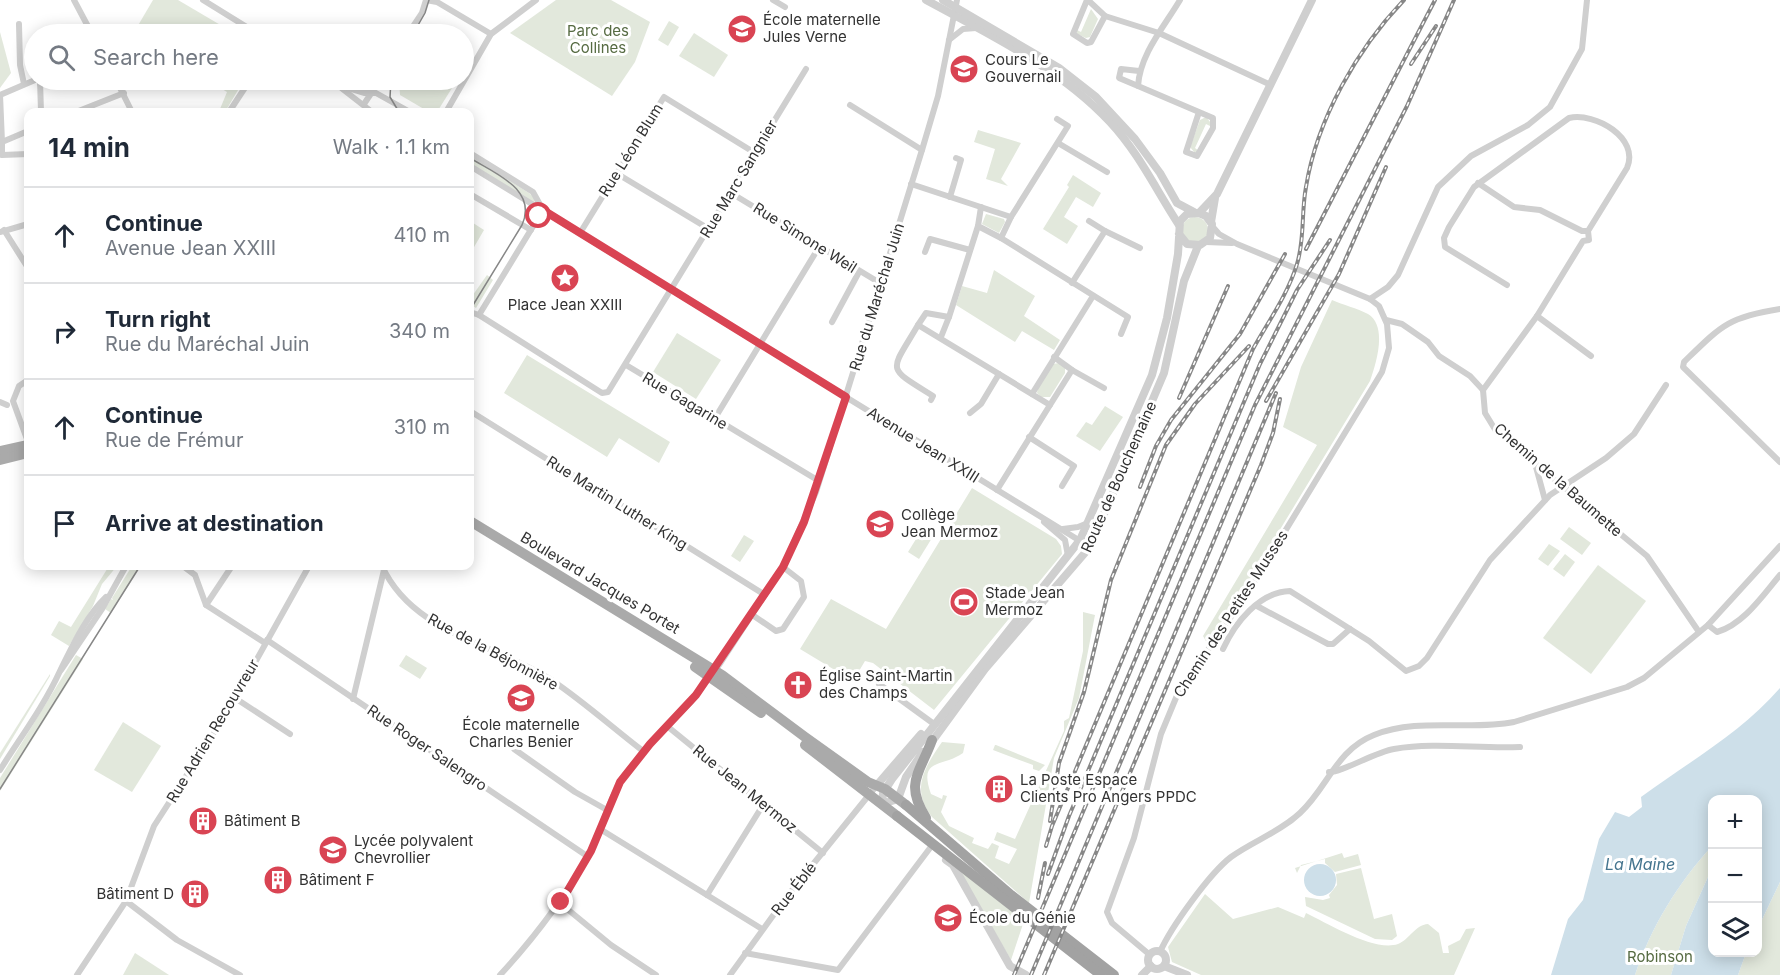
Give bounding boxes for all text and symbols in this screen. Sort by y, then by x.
place label: École maternelle Jules Verne [763,10,881,46]
school or university icon: École maternelle Jules Verne [726,13,758,45]
park label: Parc des Collines [567,21,629,57]
search box [24,24,474,90]
icon: search [45,41,78,74]
text: Search here [93,44,219,70]
place label: Cours Le Gouvernail [985,50,1061,86]
school or university icon: Cours Le Gouvernail [948,53,980,85]
street label: Rue Léon Blum [594,100,667,200]
street label: Rue Marc Sangnier [696,116,782,241]
text: 14 min [48,132,130,163]
text: Walk · 1.1 km [333,135,450,159]
street label: Rue Simone Weil [750,198,861,277]
route start [525,202,551,228]
text: Continue [105,210,203,236]
icon: ahead [48,219,81,252]
street label: Rue du Maréchal Juin [845,221,908,373]
text: 410 m [394,223,450,247]
text: Avenue Jean XXIII [105,236,276,260]
place icon: Place Jean XXIII [549,262,581,294]
place label: Place Jean XXIII [508,295,622,314]
text: Turn right [105,306,211,332]
icon: right [48,315,81,348]
text: 340 m [389,319,450,343]
text: Rue du Maréchal Juin [105,332,310,356]
street label: Rue Gagarine [639,368,731,433]
street label: Route de Bouchemaine [1077,398,1161,555]
text: Continue [105,402,203,428]
street label: Avenue Jean XXIII [864,402,983,487]
icon: ahead [48,411,81,444]
text: 310 m [394,415,450,439]
street label: Chemin de la Baumette [1490,419,1626,541]
text: Rue de Frémur [105,428,243,452]
street label: Rue Martin Luther King [543,451,691,554]
place label: Collège Jean Mermoz [901,505,998,541]
icon: arrive [48,507,81,540]
school or university icon: Collège Jean Mermoz [864,508,896,540]
text: Arrive at destination [105,510,324,536]
street label: Chemin des Petites Musses [1169,526,1292,701]
street label: Boulevard Jacques Portet [517,527,683,638]
place label: Stade Jean Mermoz [985,583,1065,619]
sports icon: Stade Jean Mermoz [948,586,980,618]
street label: Rue de la Béjonnière [425,609,562,694]
street label: Rue Adrien Recouvreur [162,655,263,806]
place label: Église Saint-Martin des Champs [819,666,953,702]
church icon: Église Saint-Martin des Champs [782,669,814,701]
school or university icon: École maternelle Charles Benier [505,682,537,714]
street label: Rue Roger Salengro [364,700,491,795]
place label: École maternelle Charles Benier [462,715,580,751]
street label: Rue Jean Mermoz [689,741,801,837]
place label: La Poste Espace Clients Pro Angers PPDC [1020,770,1197,806]
building icon: La Poste Espace Clients Pro Angers PPDC [983,773,1015,805]
map controls [1708,795,1762,957]
button: + [1708,795,1762,849]
building icon: Bâtiment B [187,805,219,837]
place label: Bâtiment B [224,811,300,830]
place label: Lycée polyvalent Chevrollier [354,831,473,867]
school or university icon: Lycée polyvalent Chevrollier [317,834,349,866]
button: − [1708,849,1762,903]
water label: La Maine [1605,854,1675,874]
street label: Rue Éblé [767,858,820,919]
building icon: Bâtiment F [262,864,294,896]
place label: Bâtiment F [299,870,375,889]
building icon: Bâtiment D [179,878,211,910]
place label: Bâtiment D [97,884,174,903]
route end [547,888,573,914]
school or university icon: École du Génie [932,902,964,934]
button: layers [1708,903,1762,957]
place label: École du Génie [969,908,1076,927]
park label: Robinson [1627,947,1693,966]

